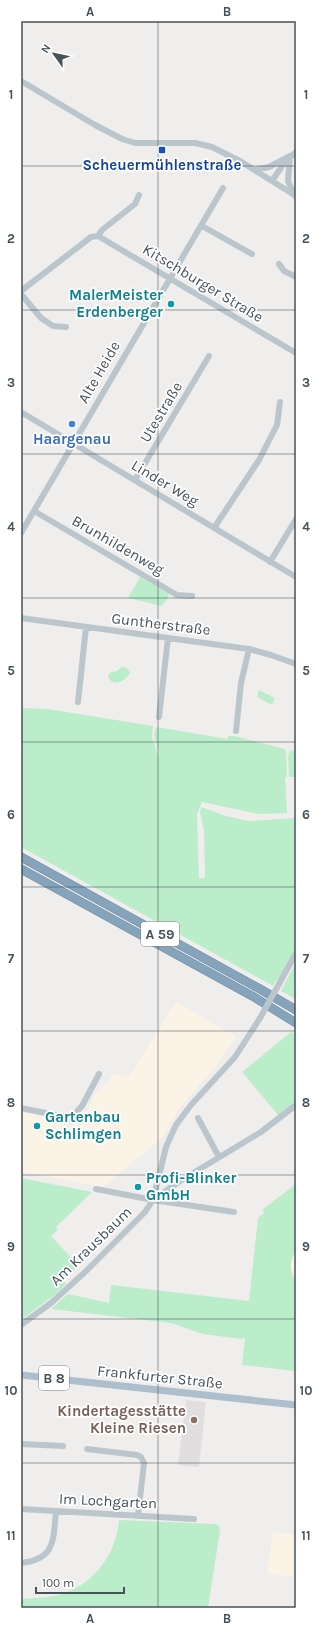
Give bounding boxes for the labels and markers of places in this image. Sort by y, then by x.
marker: Scheuermühlenstraße [157,145,167,155]
place label: Scheuermühlenstraße [82,156,242,174]
place label: MalerMeister Erdenberger [69,286,163,321]
marker: MalerMeister Erdenberger [166,299,176,309]
marker: Haargenau [67,419,77,429]
place label: Haargenau [33,430,111,448]
place label: Gartenbau Schlimgen [45,1108,122,1143]
marker: Gartenbau Schlimgen [32,1121,42,1131]
place label: Profi-Blinker GmbH [146,1169,237,1204]
marker: Profi-Blinker GmbH [133,1182,143,1192]
place label: Kindertagesstätte Kleine Riesen [57,1402,186,1437]
marker: Kindertagesstätte Kleine Riesen [189,1415,199,1425]

